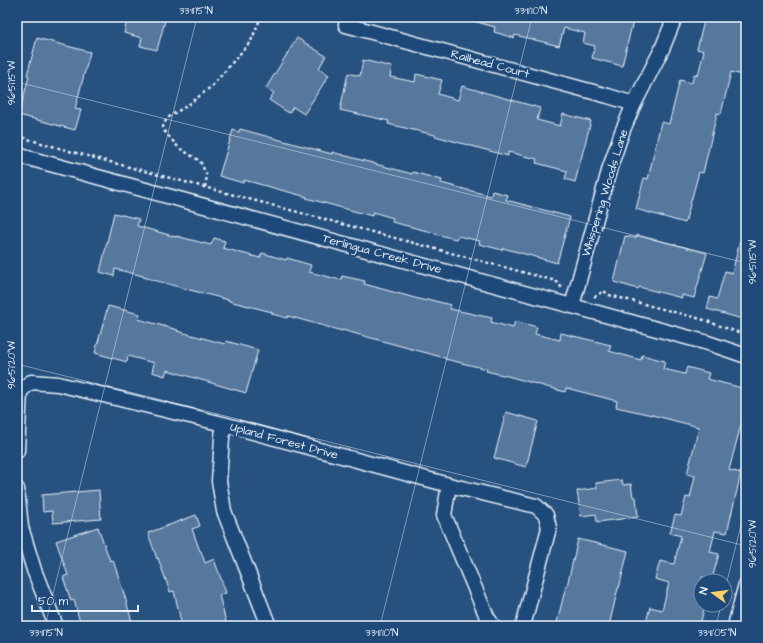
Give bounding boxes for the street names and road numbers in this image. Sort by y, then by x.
street label: Railhead Court [449,45,531,83]
street label: Whispering Woods Lane [578,127,634,259]
street label: Terlingua Creek Drive [320,230,444,279]
street label: Upland Forest Drive [228,418,340,464]

